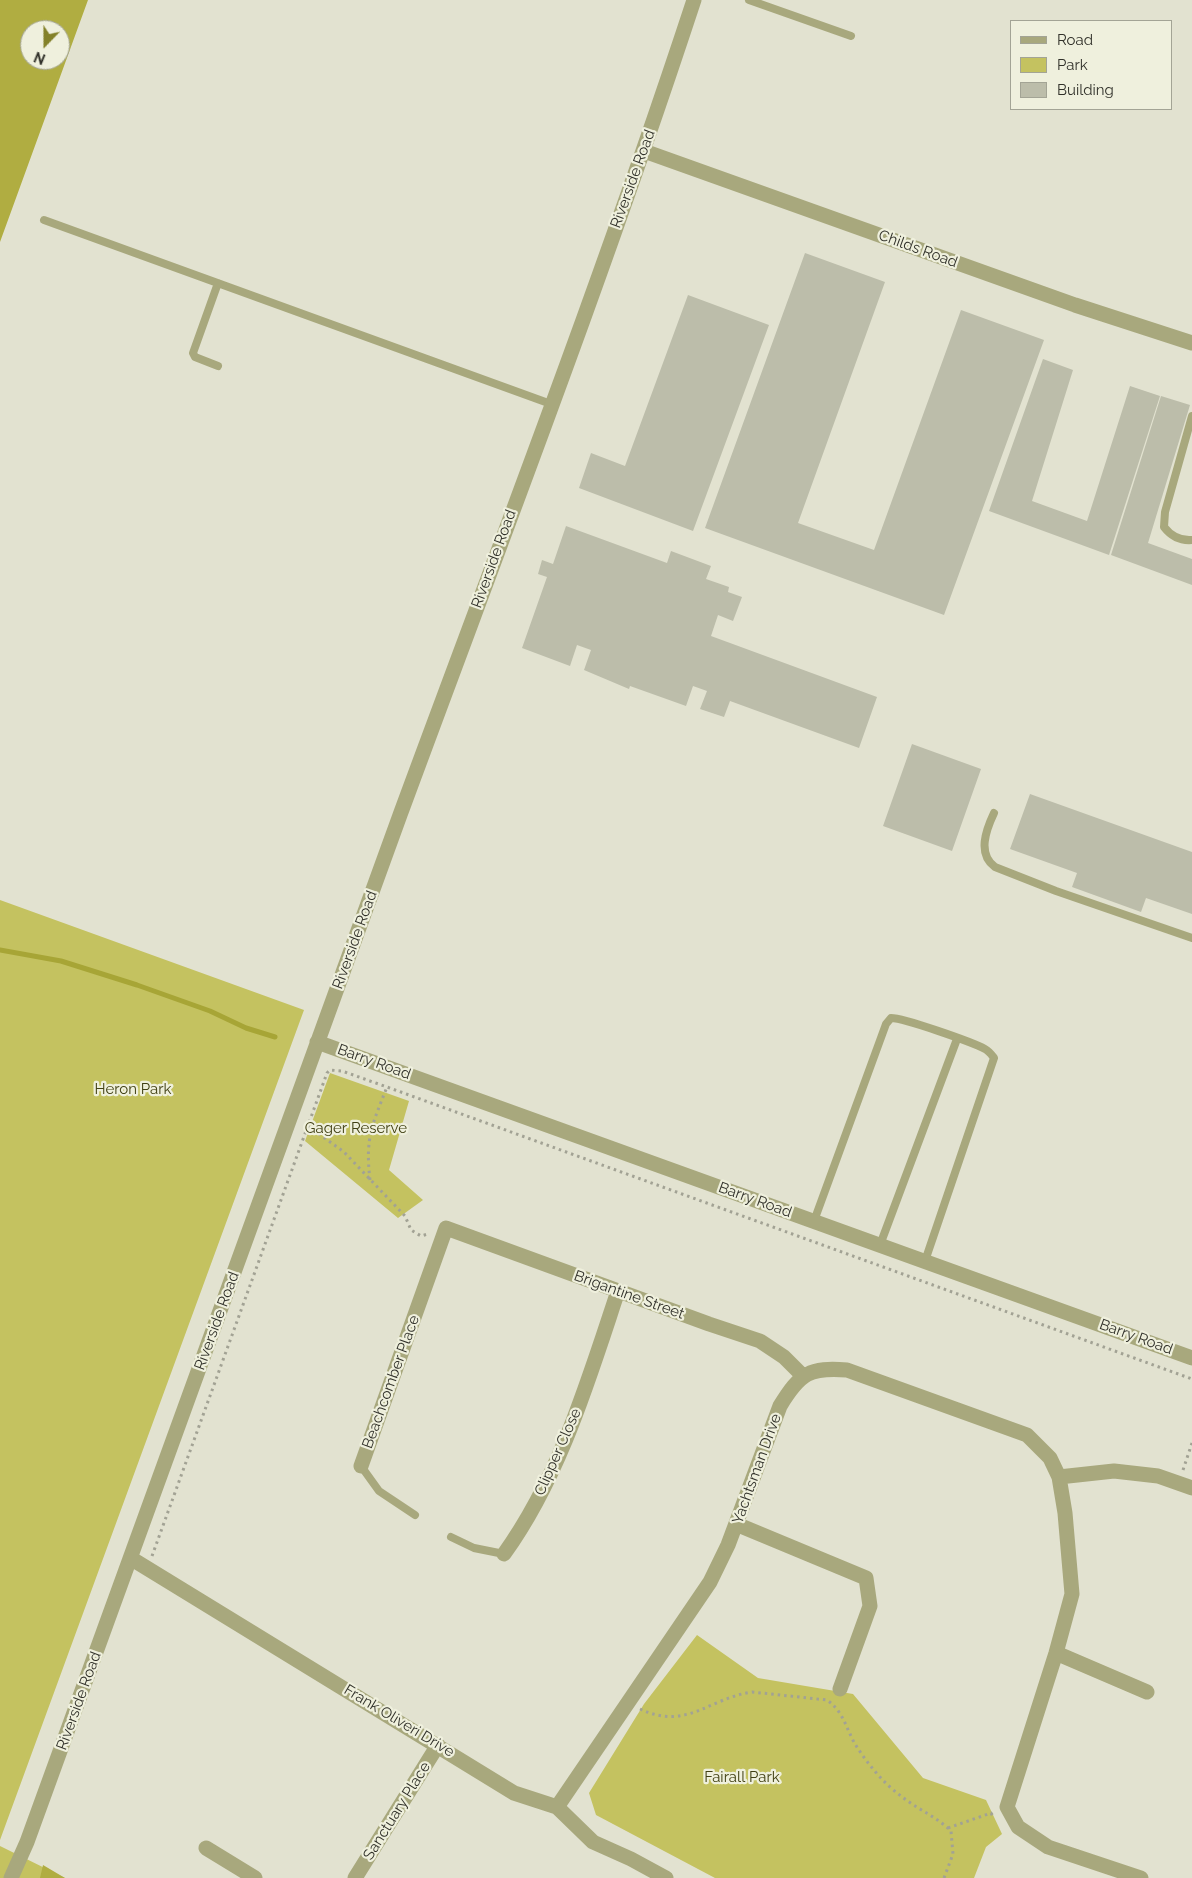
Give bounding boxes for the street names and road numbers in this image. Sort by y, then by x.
street label: Riverside Road [607,127,659,231]
street label: Childs Road [876,226,960,272]
street label: Riverside Road [468,507,520,611]
street label: Riverside Road [329,888,381,992]
street label: Barry Road [335,1040,413,1084]
street label: Barry Road [716,1178,794,1222]
street label: Brigantine Street [571,1267,687,1323]
street label: Riverside Road [191,1269,243,1373]
street label: Beachcomber Place [359,1313,423,1451]
street label: Barry Road [1097,1315,1175,1359]
street label: Clipper Close [531,1406,585,1498]
street label: Yachtsman Drive [729,1411,785,1527]
street label: Riverside Road [53,1649,105,1753]
street label: Frank Oliveri Drive [341,1681,457,1761]
street label: Sanctuary Place [360,1759,434,1863]

